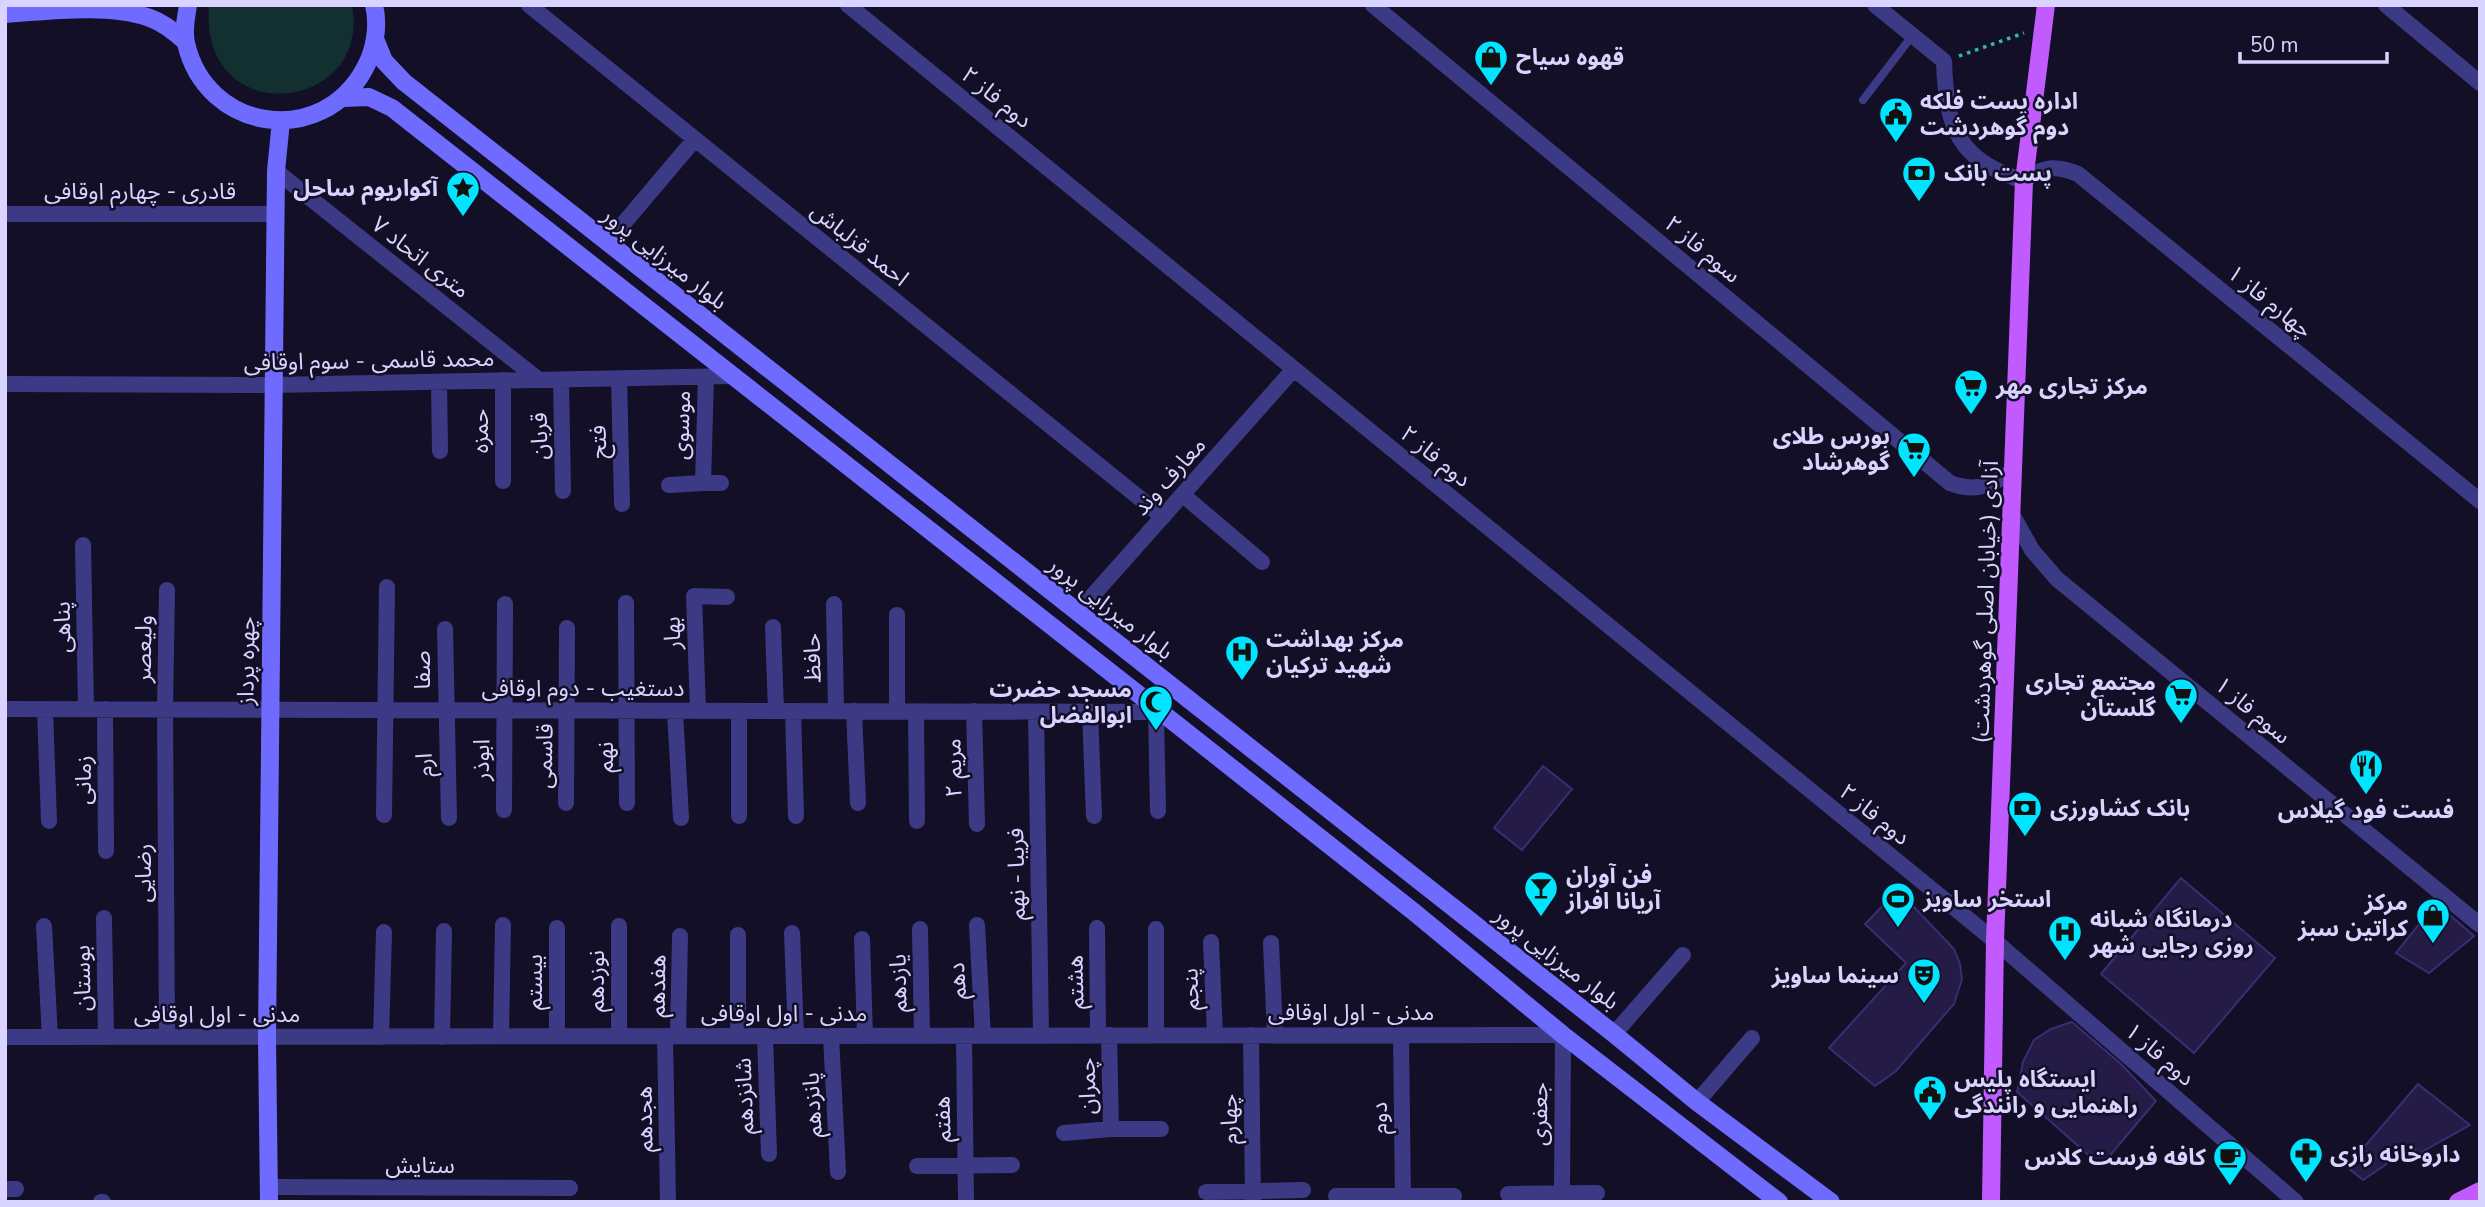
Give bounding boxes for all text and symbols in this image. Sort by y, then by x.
scale bar [2240,21,2387,65]
text: 50 m [2250,31,2299,59]
shop icon: قهوه سیاح [1472,38,1510,87]
place label: قهوه سیاح [1516,42,1624,74]
street label: دوم فاز ۲ [954,59,1039,137]
place label: اداره پست فلکه دوم گوهردشت [1920,86,2078,145]
public building icon: اداره پست فلکه دوم گوهردشت [1877,95,1915,144]
bank icon: پست بانک [1900,154,1938,203]
place label: پست بانک [1944,158,2052,189]
place icon: آکواریوم ساحل [444,169,482,218]
place label: آکواریوم ساحل [293,173,439,206]
street label: قادری - چهارم اوقافی [44,176,236,209]
street label: احمد قزلباش [804,195,915,293]
street label: بلوار میرزایی پرور [595,199,734,317]
street label: سوم فاز ۲ [1657,208,1747,292]
street label: ۷ متری اتحاد [365,209,476,306]
street label: چهارم فاز ۱ [2219,258,2319,347]
street label: محمد قاسمی - سوم اوقافی [243,343,495,380]
supermarket icon: مرکز تجاری مهر [1952,367,1990,416]
place label: مرکز تجاری مهر [1995,371,2148,402]
street label: موسوی [665,390,698,460]
street label: حمزه [465,409,496,453]
street label: قربان [524,412,555,460]
street label: دوم فاز ۲ [1393,418,1478,496]
place label: بورس طلای گوهرشاد [1773,421,1891,478]
street label: فتح [582,425,616,459]
street label: معارف وند [1126,430,1213,522]
supermarket icon: بورس طلای گوهرشاد [1895,430,1933,479]
street label: آزادی (خیابان اصلی گوهردشت) [1965,459,2006,744]
street label: بلوار میرزایی پرور [1041,549,1180,667]
street label: پناهی [47,601,78,653]
street label: ولیعصر [127,615,160,684]
street label: چهره پرداز [230,616,263,707]
street label: بهار [656,616,689,651]
place label: مرکز بهداشت شهید ترکیان [1266,624,1404,681]
street label: حافظ [797,633,828,683]
hospital icon: مرکز بهداشت شهید ترکیان [1223,633,1261,682]
street label: صفا [407,651,438,689]
place label: مجتمع تجاری گلستان [2026,667,2157,724]
street label: سوم فاز ۱ [2207,669,2297,753]
street label: دستغیب - دوم اوقافی [481,673,685,706]
place label: مسجد حضرت ابوالفضل [989,674,1132,731]
supermarket icon: مجتمع تجاری گلستان [2162,676,2200,725]
mosque icon: مسجد حضرت ابوالفضل [1137,683,1175,732]
street label: قاسمی [528,723,561,789]
street label: مریم ۲ [937,738,971,798]
street label: ابوذر [466,739,497,782]
street label: نهم [590,742,622,772]
restaurant icon: فست فود گیلاس [2347,747,2385,796]
street label: ارم [409,752,442,778]
street label: زمانی [68,755,99,805]
street label: دوم فاز ۲ [1832,776,1917,854]
bank icon: بانک کشاورزی [2006,789,2044,838]
place label: بانک کشاورزی [2050,793,2190,824]
place label: فست فود گیلاس [2278,795,2454,826]
street label: فریبا - نهم [1000,827,1034,921]
street label: رضایی [128,843,159,903]
place label: فن آوران آریانا افراز [1565,860,1661,917]
bar icon: فن آوران آریانا افراز [1522,869,1560,918]
sports icon: استخر ساویز [1879,880,1917,929]
place label: استخر ساویز [1922,884,2051,915]
place label: مرکز کراتین سبز [2297,887,2409,944]
shop icon: مرکز کراتین سبز [2414,896,2452,945]
street label: بلوار میرزایی پرور [1487,899,1626,1017]
place label: درمانگاه شبانه روزی رجایی شهر [2089,904,2254,961]
hospital icon: درمانگاه شبانه روزی رجایی شهر [2046,913,2084,962]
street label: بوستان [66,945,99,1011]
street label: نوزدهم [581,950,613,1012]
street label: یازدهم [882,953,916,1012]
street label: بیستم [519,954,551,1010]
street label: هفدهم [641,954,675,1018]
street label: هشتم [1060,955,1092,1009]
theatre icon: سینما ساویز [1905,956,1943,1005]
place label: سینما ساویز [1771,960,1899,991]
street label: دهم [941,962,975,1000]
street label: پنجم [1174,967,1208,1011]
street label: مدنی - اول اوقافی [1268,997,1434,1028]
street label: مدنی - اول اوقافی [701,998,867,1029]
street label: مدنی - اول اوقافی [134,999,300,1030]
street label: دوم فاز ۱ [2117,1016,2201,1095]
street label: شانزدهم [728,1057,762,1135]
street label: چمران [1072,1057,1103,1115]
place label: ایستگاه پلیس راهنمایی و رانندگی [1954,1064,2138,1121]
street label: پانزدهم [795,1072,831,1138]
public building icon: ایستگاه پلیس راهنمایی و رانندگی [1911,1073,1949,1122]
street label: جعفری [1523,1082,1556,1146]
street label: هجدهم [628,1086,662,1152]
street label: چهارم [1214,1093,1247,1145]
street label: هفتم [927,1096,959,1142]
street label: دوم [1364,1102,1397,1134]
pharmacy icon: داروخانه رازی [2287,1135,2325,1184]
cafe icon: کافه فرست کلاس [2211,1138,2249,1187]
place label: داروخانه رازی [2330,1139,2461,1170]
place label: کافه فرست کلاس [2024,1142,2207,1173]
street label: ستایش [385,1150,455,1181]

